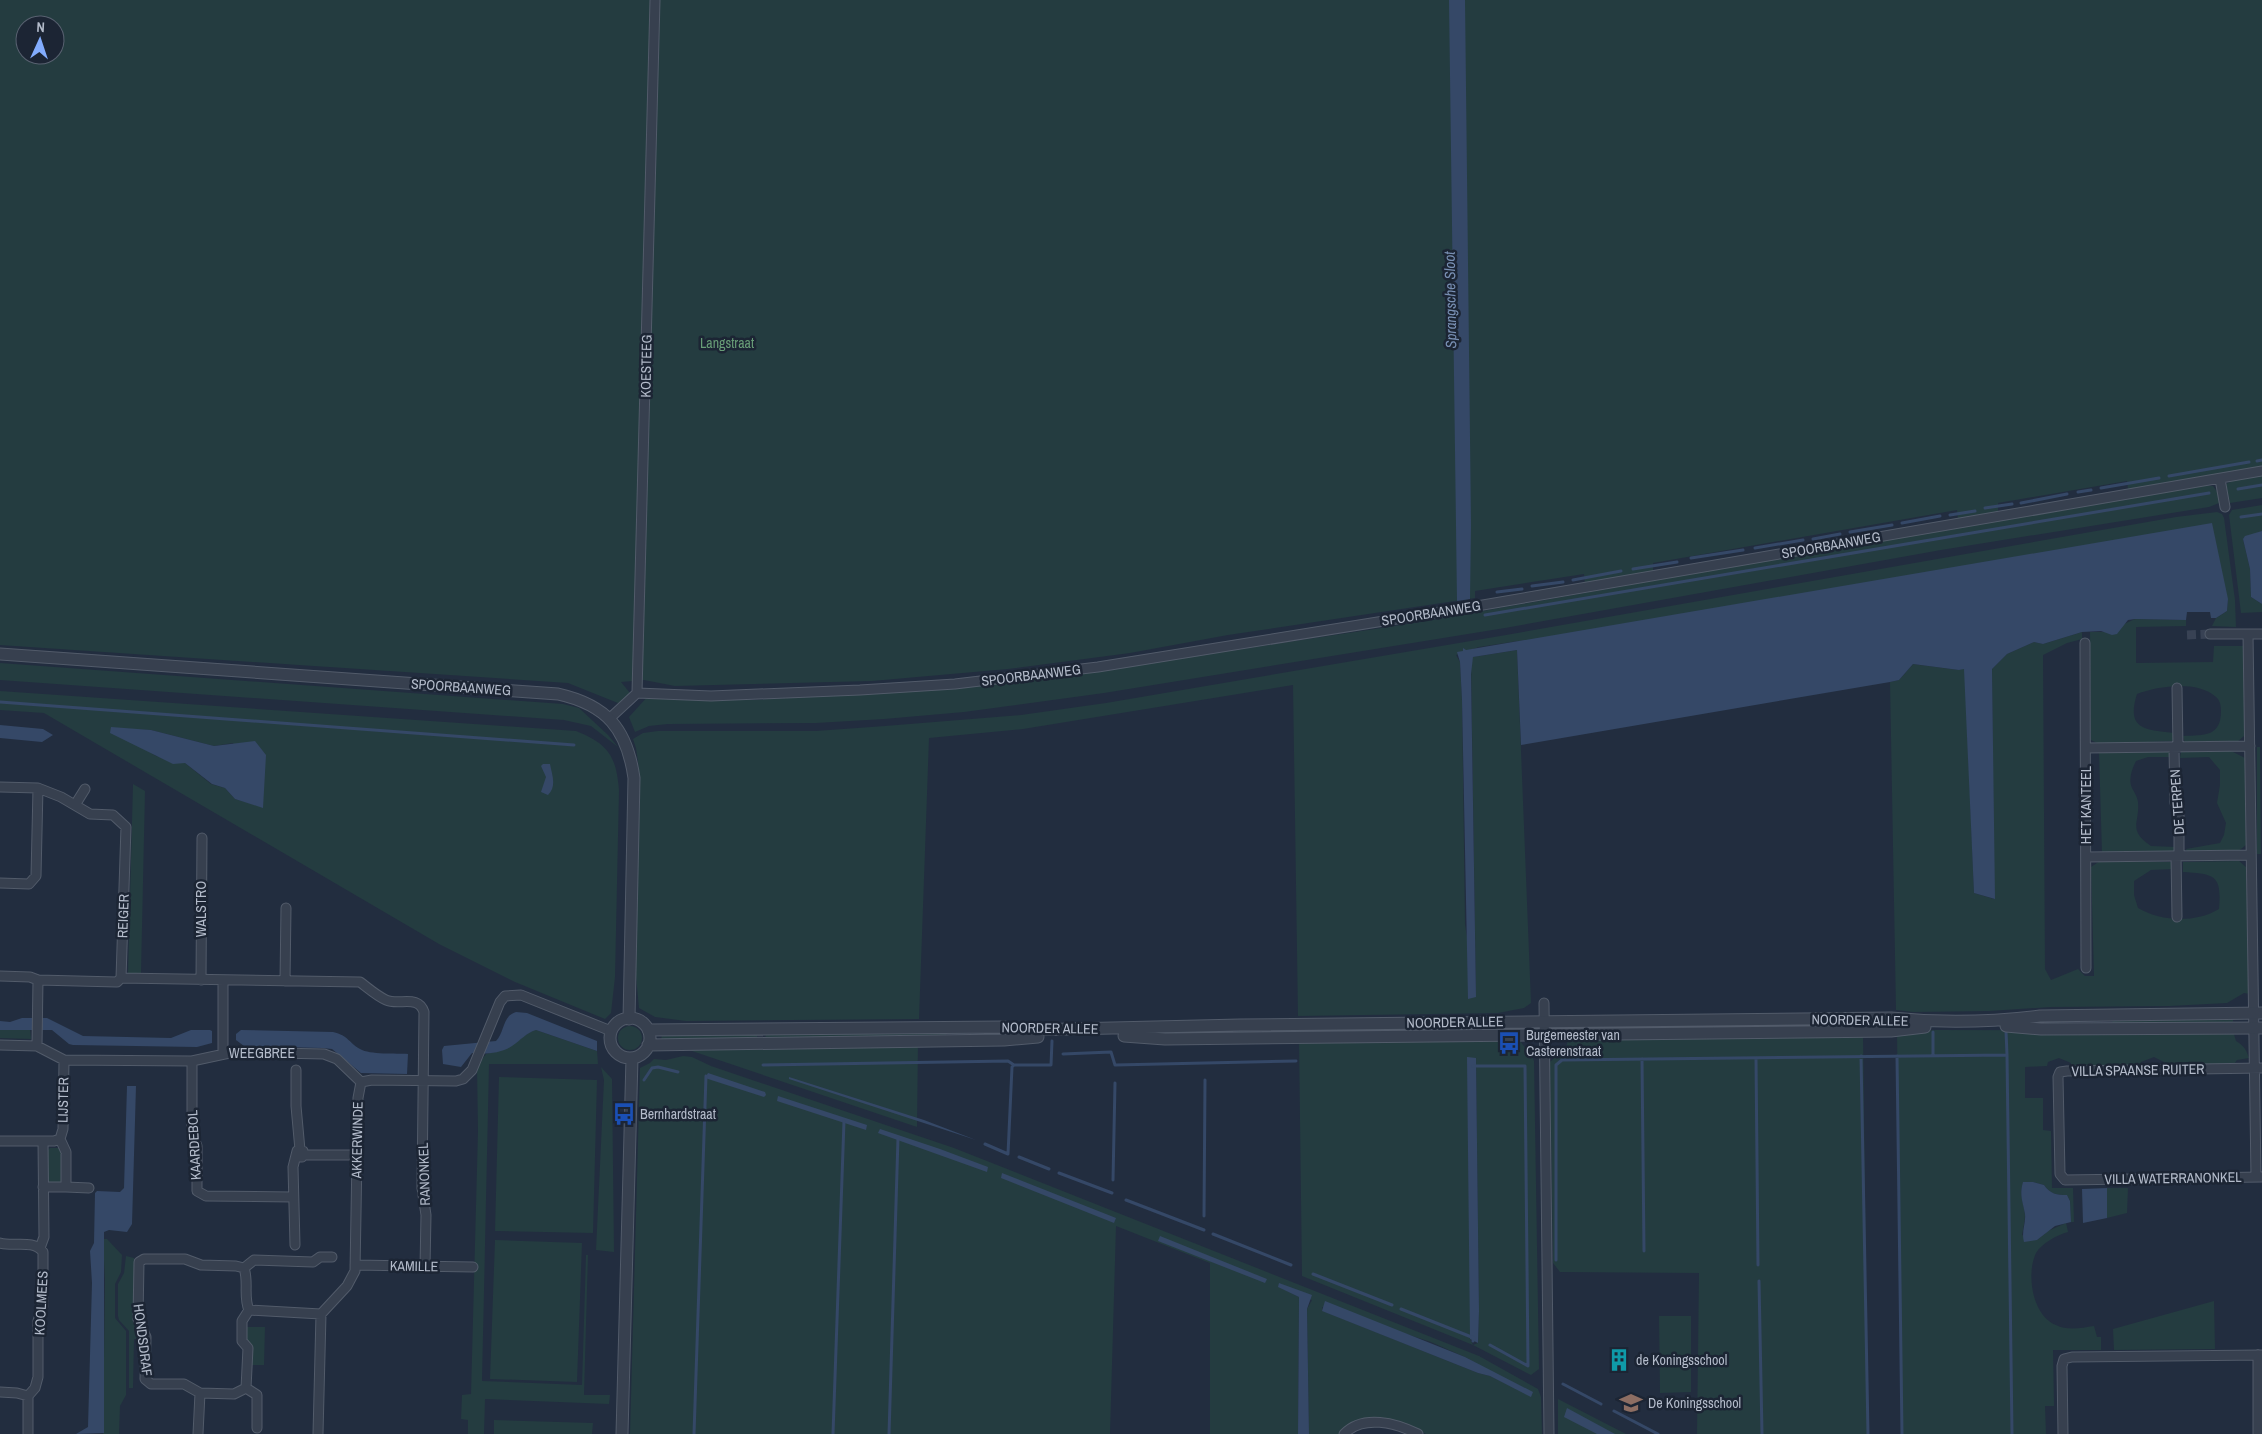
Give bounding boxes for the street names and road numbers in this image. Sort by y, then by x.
street label: KOESTEEG [636,334,656,398]
street label: SPOORBAANWEG [1780,527,1882,563]
street label: SPOORBAANWEG [1380,596,1482,630]
street label: SPOORBAANWEG [980,660,1082,690]
street label: SPOORBAANWEG [410,675,512,699]
street label: HET KANTEEL [2077,765,2095,844]
street label: DE TERPEN [2166,769,2188,835]
street label: WALSTRO [192,881,210,937]
street label: REIGER [113,894,133,938]
street label: NOORDER ALLEE [1811,1010,1909,1030]
street label: NOORDER ALLEE [1406,1012,1504,1032]
street label: NOORDER ALLEE [1001,1018,1099,1038]
street label: WEEGBREE [229,1044,295,1062]
street label: VILLA SPAANSE RUITER [2071,1060,2205,1080]
street label: LIJSTER [54,1077,72,1123]
street label: AKKERWINDE [347,1101,367,1180]
street label: KAARDEBOL [183,1109,205,1181]
street label: RANONKEL [414,1142,434,1206]
street label: VILLA WATERRANONKEL [2104,1168,2242,1188]
street label: KAMILLE [390,1257,438,1275]
street label: KOOLMEES [30,1270,52,1336]
street label: HONDSDRAF [130,1303,156,1377]

